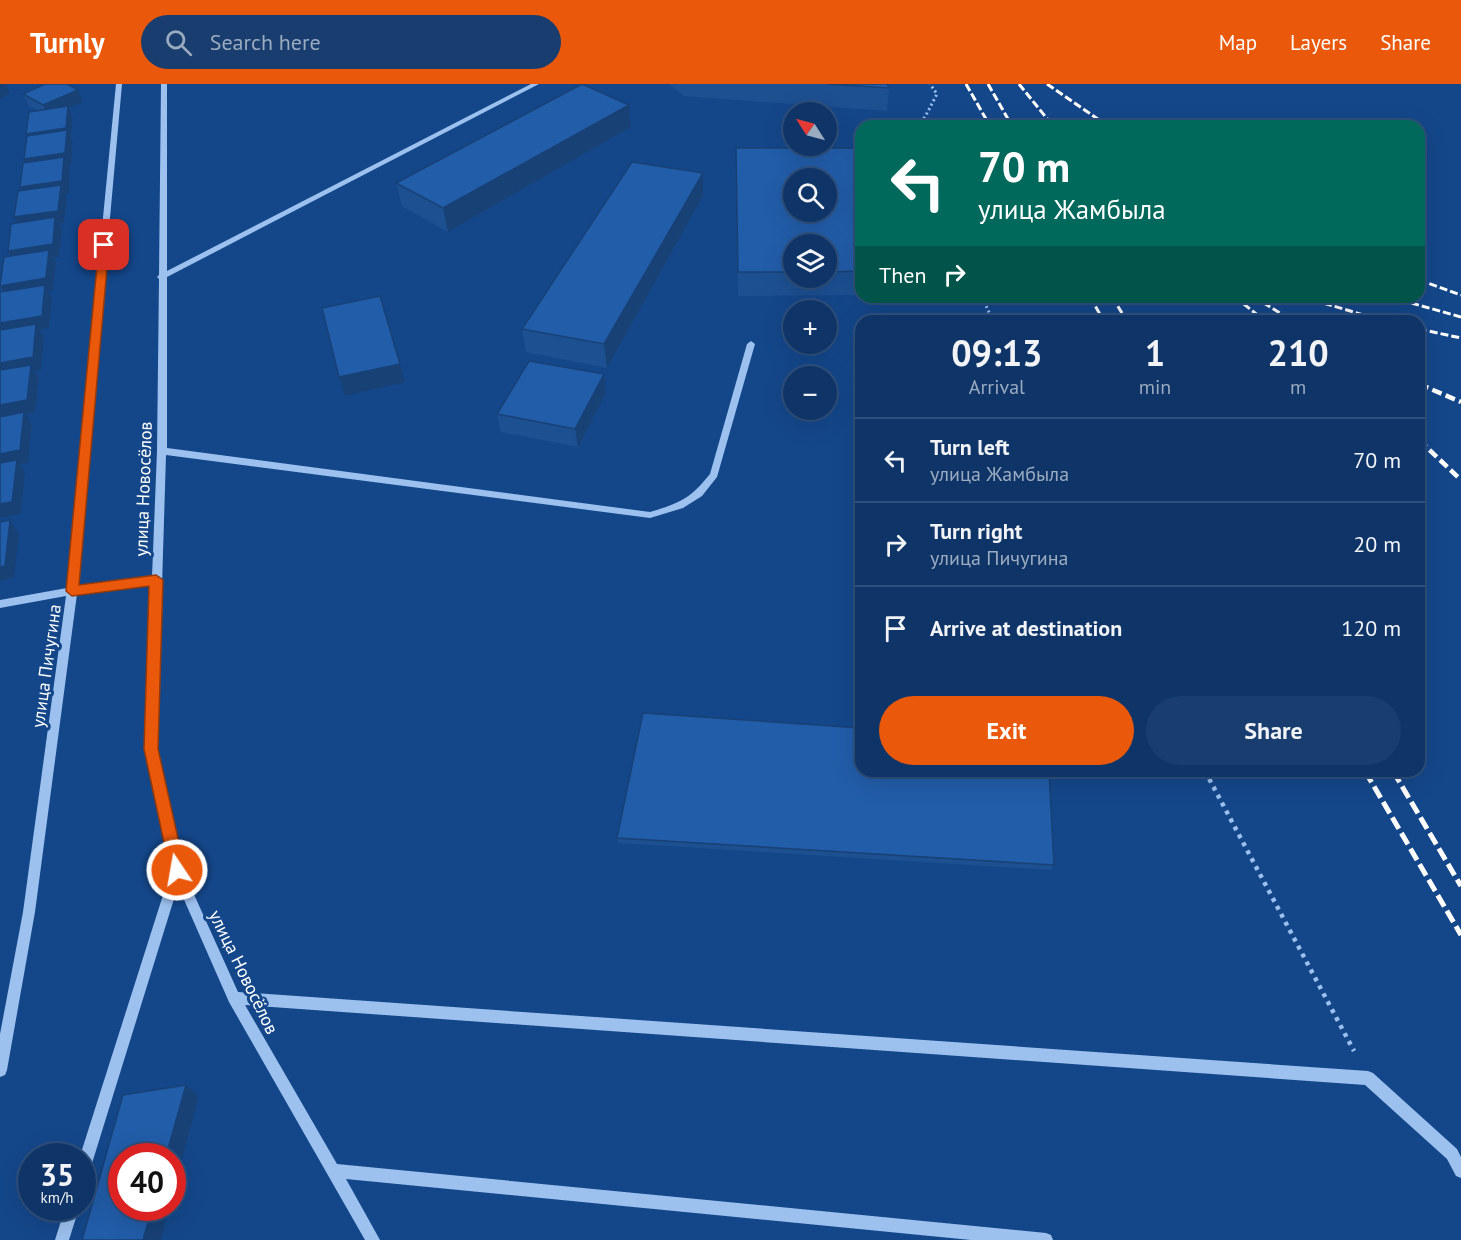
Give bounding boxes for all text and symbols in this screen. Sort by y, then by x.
search box [141,15,561,69]
text: Turnly [30,24,105,61]
icon: search [162,26,195,59]
text: Search here [210,28,321,56]
text: Map [1219,29,1257,56]
text: Layers [1290,29,1347,56]
text: Share [1380,29,1431,56]
north arrow [783,102,837,156]
map controls [783,102,837,420]
text: 70 m [978,139,1070,194]
icon: left [879,144,957,222]
button: search [783,168,837,222]
text: улица Жамбыла [978,192,1166,226]
pin [78,219,129,270]
icon: arrive [87,228,120,261]
button: layers [783,234,837,288]
icon: right [938,258,971,291]
text: Then [879,261,926,289]
button: + [783,300,837,354]
text: 09:13 [951,329,1043,376]
text: 1 [1145,329,1165,376]
text: 210 [1268,329,1329,376]
button: − [783,366,837,420]
text: Arrival [969,374,1025,400]
text: min [1139,374,1171,400]
text: m [1290,374,1306,400]
street label: улица Новосёлов [129,421,157,557]
text: Turn left [930,433,1010,461]
icon: left [879,444,912,477]
text: 70 m [1353,446,1401,474]
text: улица Жамбыла [930,461,1069,487]
text: Turn right [930,517,1022,545]
icon: right [879,528,912,561]
text: 20 m [1353,530,1401,558]
text: улица Пичугина [930,545,1068,571]
street label: улица Пичугина [26,603,66,729]
icon: arrive [879,612,912,645]
text: Arrive at destination [930,614,1122,642]
text: 120 m [1341,614,1401,642]
button: Exit [879,696,1134,765]
button: Share [1146,696,1401,765]
position arrow [145,838,209,902]
street label: улица Новосёлов [204,906,284,1038]
speed limit sign: 40 [108,1143,186,1221]
text: 35 [40,1155,74,1194]
text: km/h [41,1188,73,1207]

